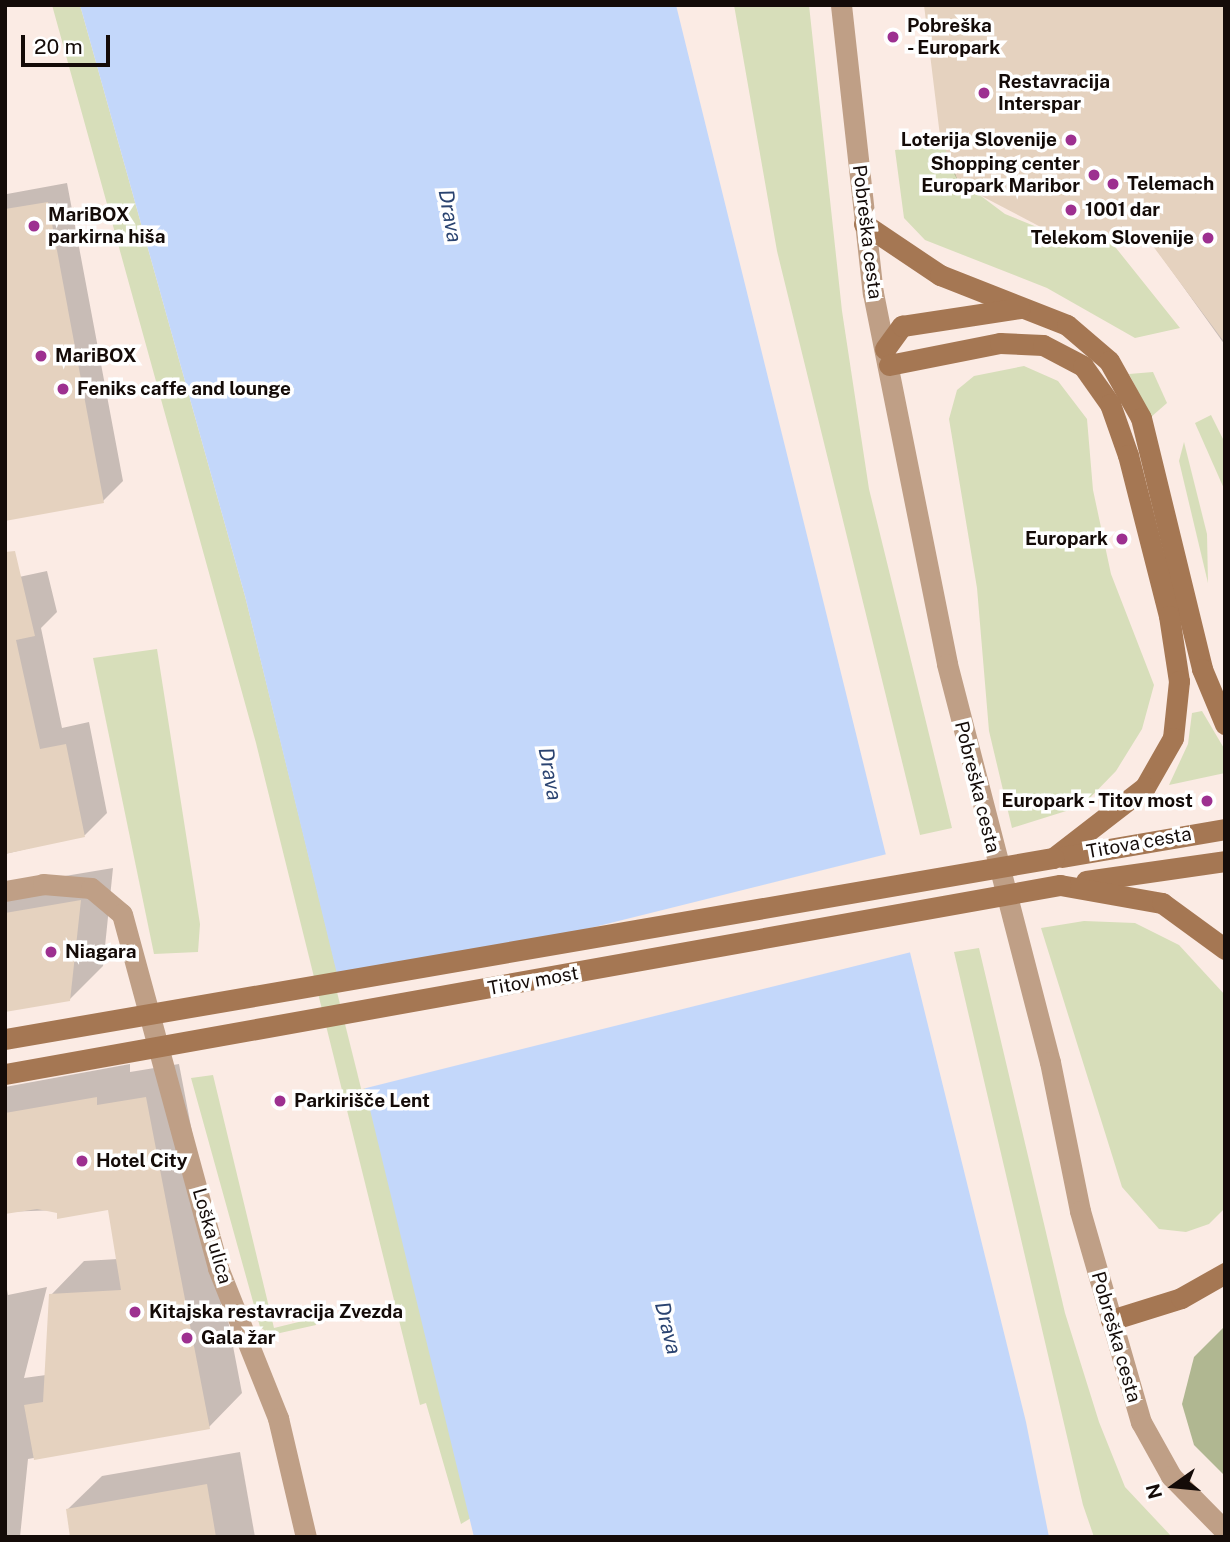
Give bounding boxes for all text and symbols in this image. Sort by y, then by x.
place label: Pobreška - Europark [907,15,1002,59]
scale bar [24,21,114,65]
marker: Pobreška - Europark [885,29,901,45]
text: 20 m [34,34,83,59]
place label: Restavracija Interspar [998,71,1110,115]
marker: Restavracija Interspar [976,85,992,101]
place label: Loterija Slovenije [901,129,1057,151]
marker: Loterija Slovenije [1063,132,1079,148]
place label: Shopping center Europark Maribor [921,153,1080,197]
street label: Pobreška cesta [847,163,887,301]
marker: Shopping center Europark Maribor [1086,167,1102,183]
place label: Telemach [1127,173,1214,195]
marker: Telemach [1105,176,1121,192]
water label: Drava [433,187,467,245]
place label: 1001 dar [1085,199,1160,221]
marker: 1001 dar [1063,202,1079,218]
place label: MariBOX parkirna hiša [48,204,165,248]
marker: MariBOX parkirna hiša [26,218,42,234]
place label: Telekom Slovenije [1031,227,1194,249]
marker: Telekom Slovenije [1200,230,1216,246]
place label: MariBOX [55,345,137,367]
marker: MariBOX [33,348,49,364]
place label: Feniks caffe and lounge [77,378,291,400]
marker: Feniks caffe and lounge [55,381,71,397]
place label: Europark [1025,528,1108,550]
marker: Europark [1114,531,1130,547]
street label: Pobreška cesta [950,719,1004,855]
water label: Drava [533,745,567,803]
place label: Europark - Titov most [999,790,1193,812]
marker: Europark - Titov most [1199,793,1215,809]
street label: Titova cesta [1085,823,1193,863]
place label: Niagara [65,941,136,963]
marker: Niagara [43,944,59,960]
street label: Titov most [486,962,580,1000]
place label: Parkirišče Lent [294,1090,430,1112]
marker: Parkirišče Lent [272,1093,288,1109]
place label: Hotel City [96,1150,187,1172]
marker: Hotel City [74,1153,90,1169]
street label: Loška ulica [187,1185,237,1287]
street label: Pobreška cesta [1086,1269,1146,1405]
water label: Drava [649,1299,687,1357]
place label: Kitajska restavracija Zvezda [149,1301,403,1323]
marker: Kitajska restavracija Zvezda [127,1304,143,1320]
place label: Gala žar [201,1327,276,1349]
marker: Gala žar [179,1330,195,1346]
north arrow [1139,1451,1209,1521]
text: N [1141,1481,1166,1501]

